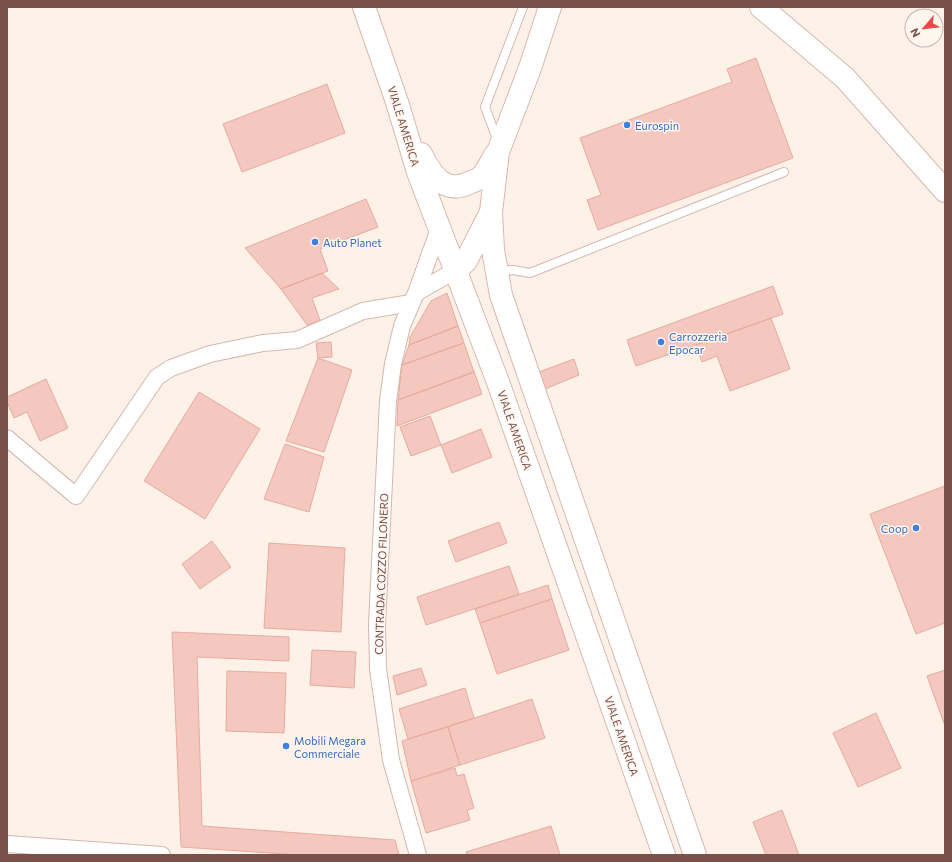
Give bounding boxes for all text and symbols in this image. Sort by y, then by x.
north arrow [904,8,944,48]
text: N [907,26,922,40]
street label: VIALE AMERICA [386,84,423,168]
place label: Eurospin [635,119,679,132]
marker: Eurospin [622,120,632,130]
place label: Auto Planet [323,236,382,249]
marker: Auto Planet [310,237,320,247]
place label: Carrozzeria Epocar [669,330,727,356]
marker: Carrozzeria Epocar [656,337,666,347]
street label: VIALE AMERICA [495,388,535,472]
street label: CONTRADA COZZO FILONERO [372,493,390,655]
place label: Coop [881,522,908,535]
marker: Coop [911,523,921,533]
street label: VIALE AMERICA [602,694,642,778]
place label: Mobili Megara Commerciale [294,734,366,760]
marker: Mobili Megara Commerciale [281,741,291,751]

